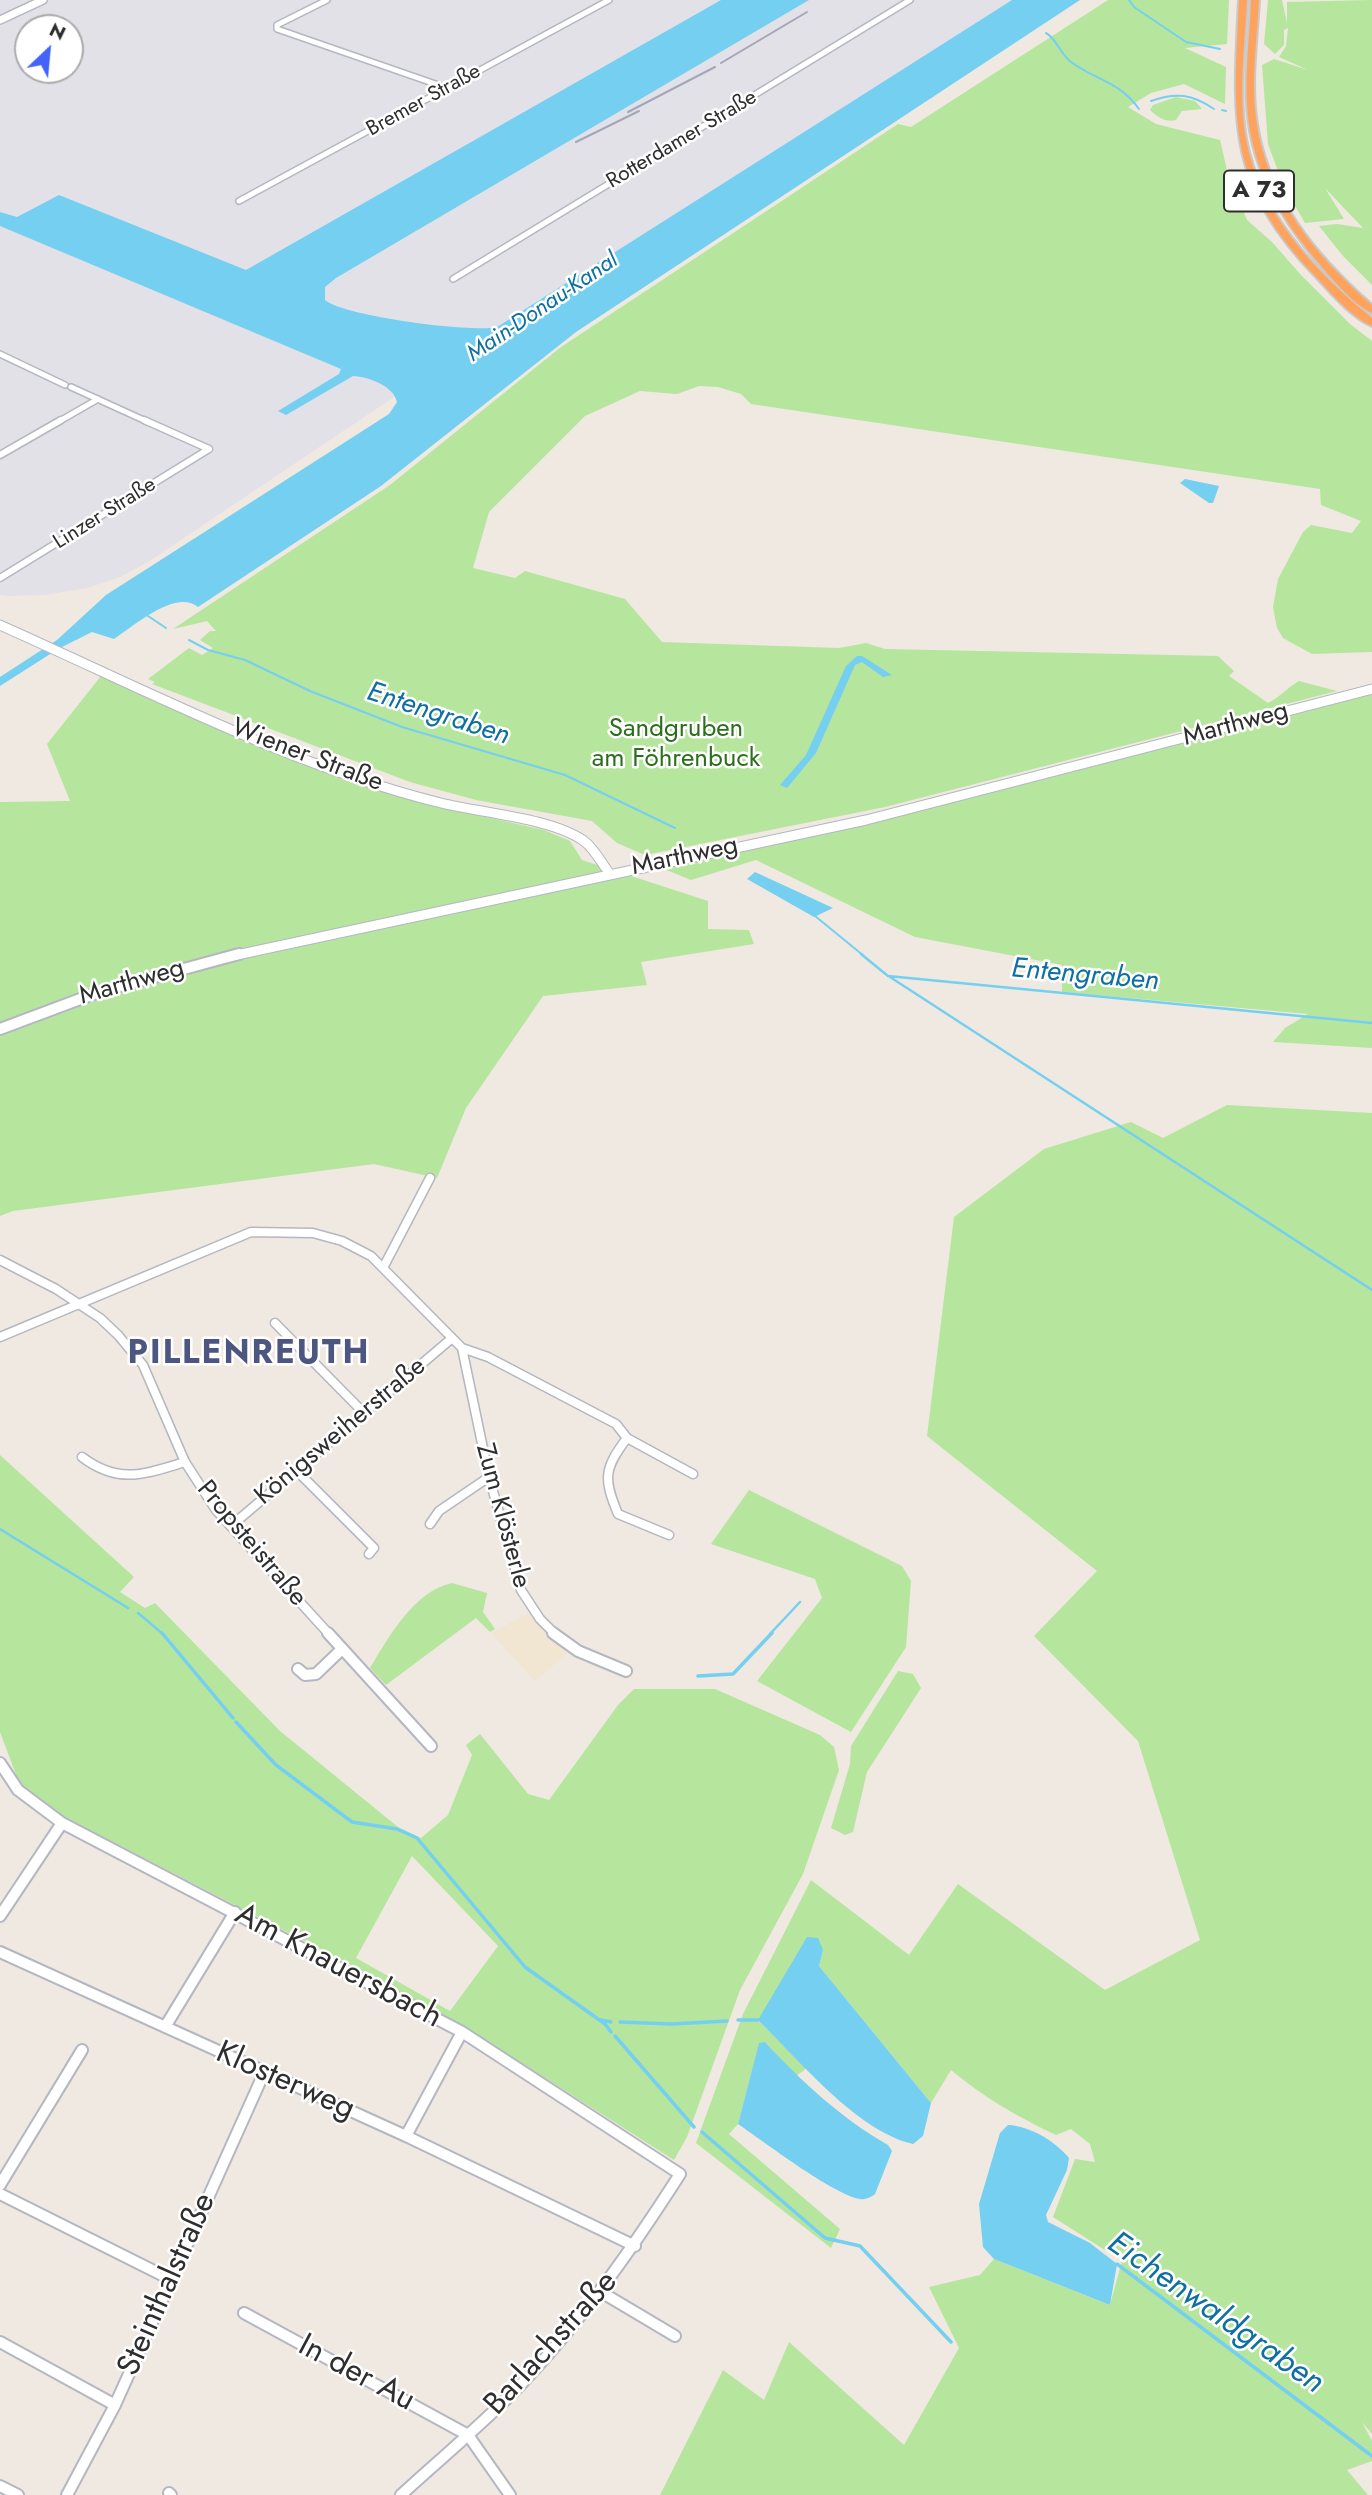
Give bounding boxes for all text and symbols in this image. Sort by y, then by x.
north arrow [14,14,84,84]
text: N [45,16,70,47]
street label: Bremer Straße [363,59,485,143]
street label: Rotterdamer Straße [602,85,762,195]
road number: A 73 [1224,170,1294,211]
water label: Main-Donau-Kanal [462,247,624,369]
street label: Linzer Straße [49,473,161,555]
water label: Entengraben [362,676,514,754]
street label: Marthweg [1180,696,1292,754]
street label: Wiener Straße [227,713,387,799]
park label: Sandgruben am Föhrenbuck [592,714,760,776]
street label: Marthweg [629,831,741,883]
street label: Marthweg [76,953,188,1013]
water label: Entengraben [1010,953,1160,999]
district label: PILLENREUTH [129,1335,369,1375]
street label: Königsweiherstraße [249,1351,433,1513]
street label: Zum Klösterle [468,1440,536,1592]
street label: Propsteistraße [189,1475,313,1613]
street label: Am Knauersbach [228,1896,448,2038]
street label: Klosterweg [210,2034,360,2130]
street label: Steinthalstraße [111,2188,225,2382]
water label: Eichenwaldgraben [1099,2224,1331,2404]
street label: Barlachstraße [477,2264,627,2424]
street label: In der Au [291,2327,421,2421]

